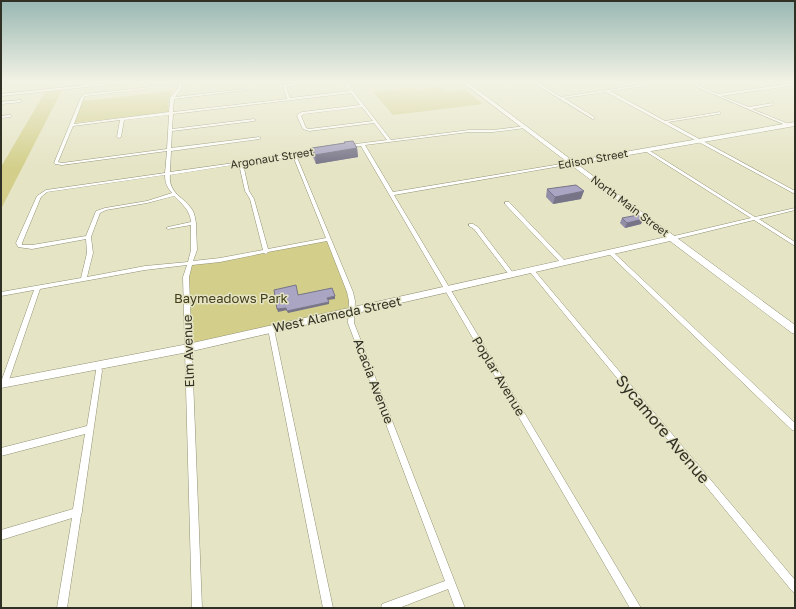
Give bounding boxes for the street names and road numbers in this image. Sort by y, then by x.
street label: Argonaut Street [229,144,315,171]
street label: Edison Street [557,146,629,171]
street label: North Main Street [589,172,672,239]
street label: West Alameda Street [271,293,403,335]
street label: Elm Avenue [179,314,197,388]
street label: Poplar Avenue [469,333,529,419]
street label: Acacia Avenue [350,336,398,426]
street label: Sycamore Avenue [612,370,714,488]

